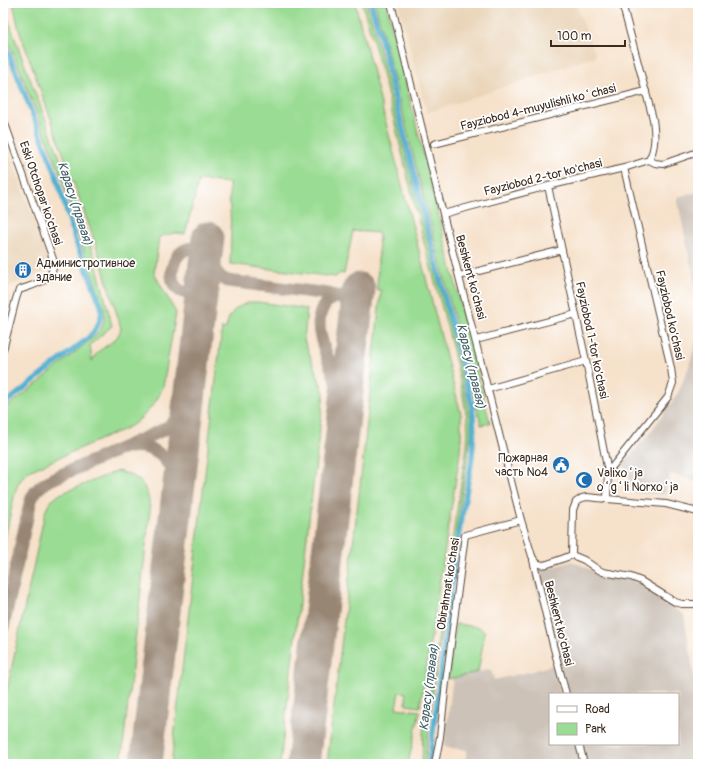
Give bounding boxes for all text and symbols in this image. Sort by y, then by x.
scale bar [551,22,625,48]
text: 100 m [557,29,592,44]
street label: Fayziobod 4-muyulishli koʻchasi [459,81,617,134]
street label: Eski Otchopar ko'chasi [16,139,65,247]
street label: Fayziobod 2-tor ko'chasi [482,156,604,199]
water label: Карасу (правая) [54,160,96,248]
street label: Beshkent ko'chasi [452,233,489,321]
place label: Администротивное здание [36,256,135,285]
building icon: Администротивное здание [13,260,33,280]
street label: Fayziobod ko'chasi [652,269,687,361]
street label: Fayziobod 1-tor ko'chasi [572,280,611,400]
water label: Карасу (правая) [453,322,489,411]
place label: Пожарная часть №4 [495,451,548,480]
public building icon: Пожарная часть №4 [551,455,571,475]
place label: Valixoʻja oʻgʻli Norxoʻja [597,466,679,495]
mosque icon: Valixoʻja oʻgʻli Norxoʻja [574,470,594,490]
street label: Obirahmat ko'chasi [434,537,463,631]
street label: Beshkent ko'chasi [541,579,576,667]
water label: Карасу (правая) [416,642,442,731]
legend [549,693,679,745]
text: Road [585,702,610,717]
text: Park [585,722,606,737]

